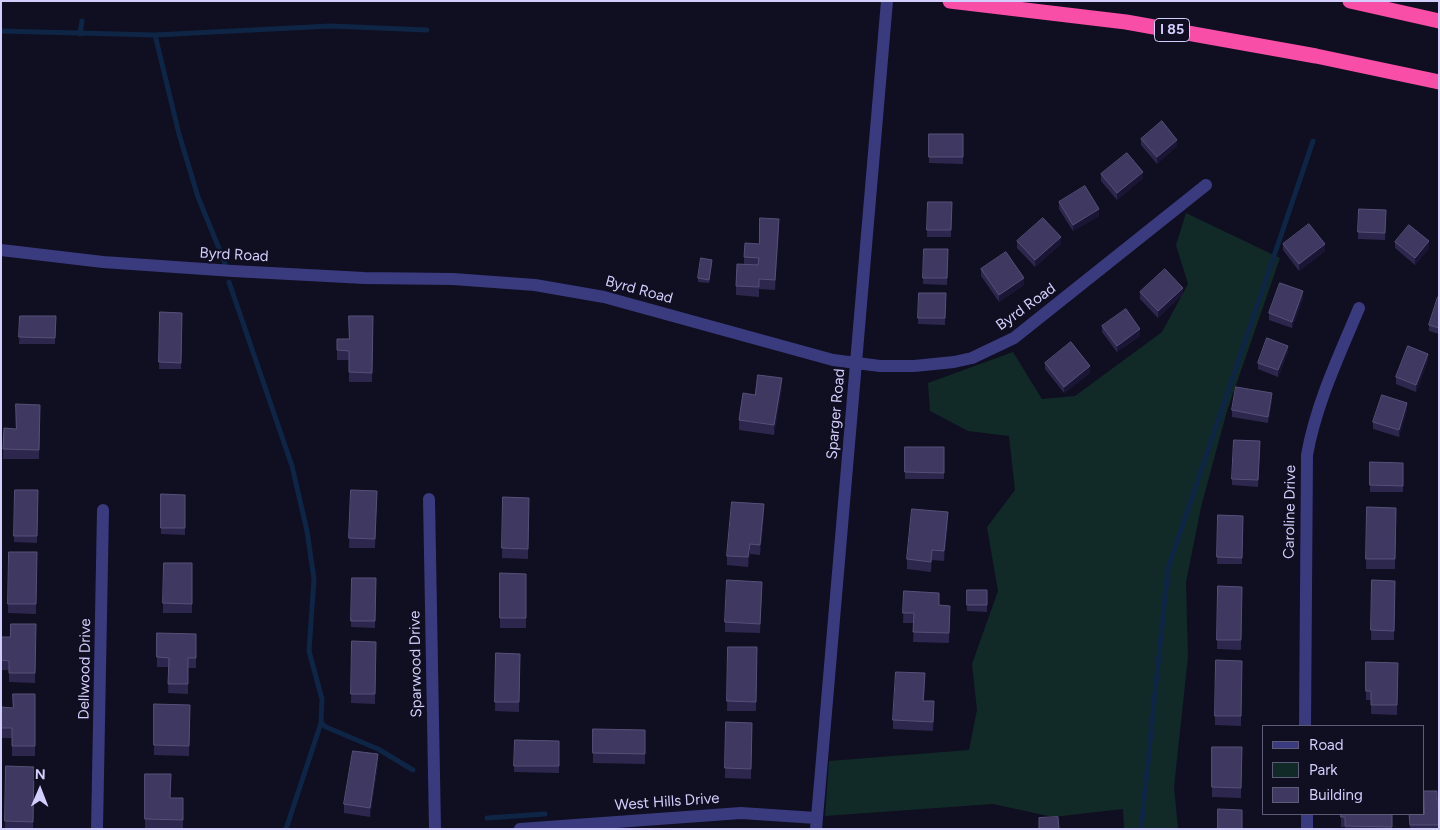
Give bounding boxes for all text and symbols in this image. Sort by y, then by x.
road number: I 85 [1154,18,1190,42]
street label: Byrd Road [199,244,269,266]
street label: Byrd Road [603,272,675,308]
street label: Byrd Road [993,279,1059,335]
street label: Sparger Road [823,368,849,460]
street label: Caroline Drive [1280,465,1300,559]
street label: Sparwood Drive [406,610,426,718]
street label: Dellwood Drive [75,618,95,720]
legend [1262,725,1425,815]
text: Road [1309,736,1344,754]
text: Park [1309,761,1338,779]
north arrow [15,765,65,815]
text: N [35,766,46,783]
text: Building [1309,786,1363,804]
street label: West Hills Drive [614,789,720,815]

